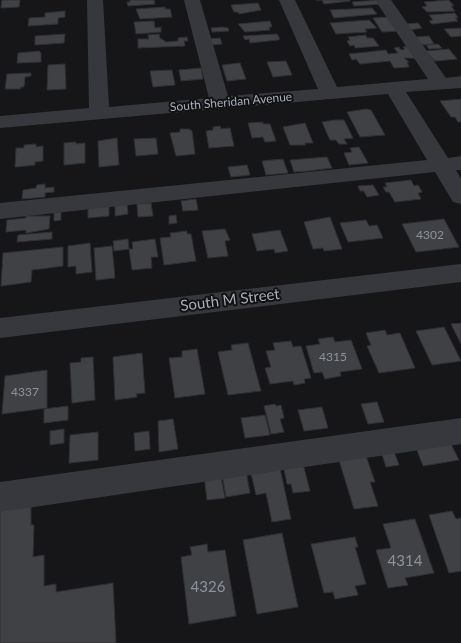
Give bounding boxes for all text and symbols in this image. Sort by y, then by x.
street label: South Sheridan Avenue [169,89,293,114]
house number: 4302 [416,227,444,242]
street label: South M Street [179,284,281,314]
house number: 4315 [319,349,347,364]
house number: 4337 [11,384,39,399]
house number: 4314 [388,551,423,569]
house number: 4326 [191,577,226,595]

